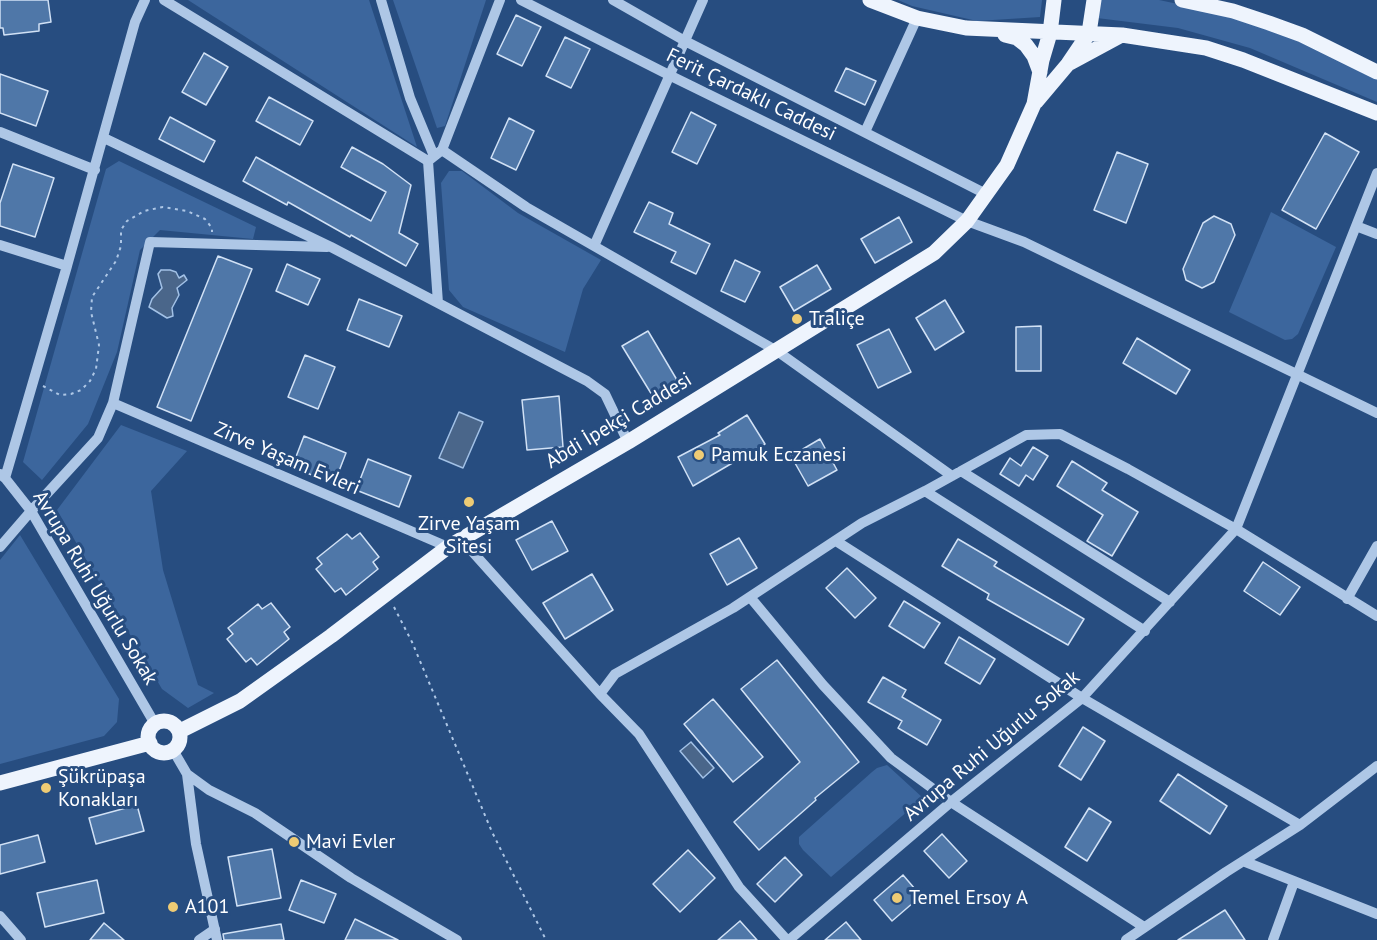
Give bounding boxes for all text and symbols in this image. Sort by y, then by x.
street label: Ferit Çardaklı Caddesi [662,43,840,147]
place label: Traliçe [809,307,865,331]
marker: Traliçe [790,312,804,326]
street label: Abdi İpekçi Caddesi [542,368,696,474]
street label: Zirve Yaşam Evleri [210,417,364,501]
place label: Pamuk Eczanesi [711,443,846,467]
marker: Pamuk Eczanesi [692,448,706,462]
street label: Avrupa Ruhi Uğurlu Sokak [28,487,162,689]
marker: Zirve Yaşam Sitesi [462,495,476,509]
place label: Zirve Yaşam Sitesi [418,512,520,559]
street label: Avrupa Ruhi Uğurlu Sokak [899,665,1085,827]
place label: Şükrüpaşa Konakları [58,765,146,812]
marker: Şükrüpaşa Konakları [39,781,53,795]
place label: Mavi Evler [306,830,395,854]
marker: Mavi Evler [287,835,301,849]
place label: Temel Ersoy A [909,886,1028,910]
marker: Temel Ersoy A [890,891,904,905]
place label: A101 [185,895,229,919]
marker: A101 [166,900,180,914]

